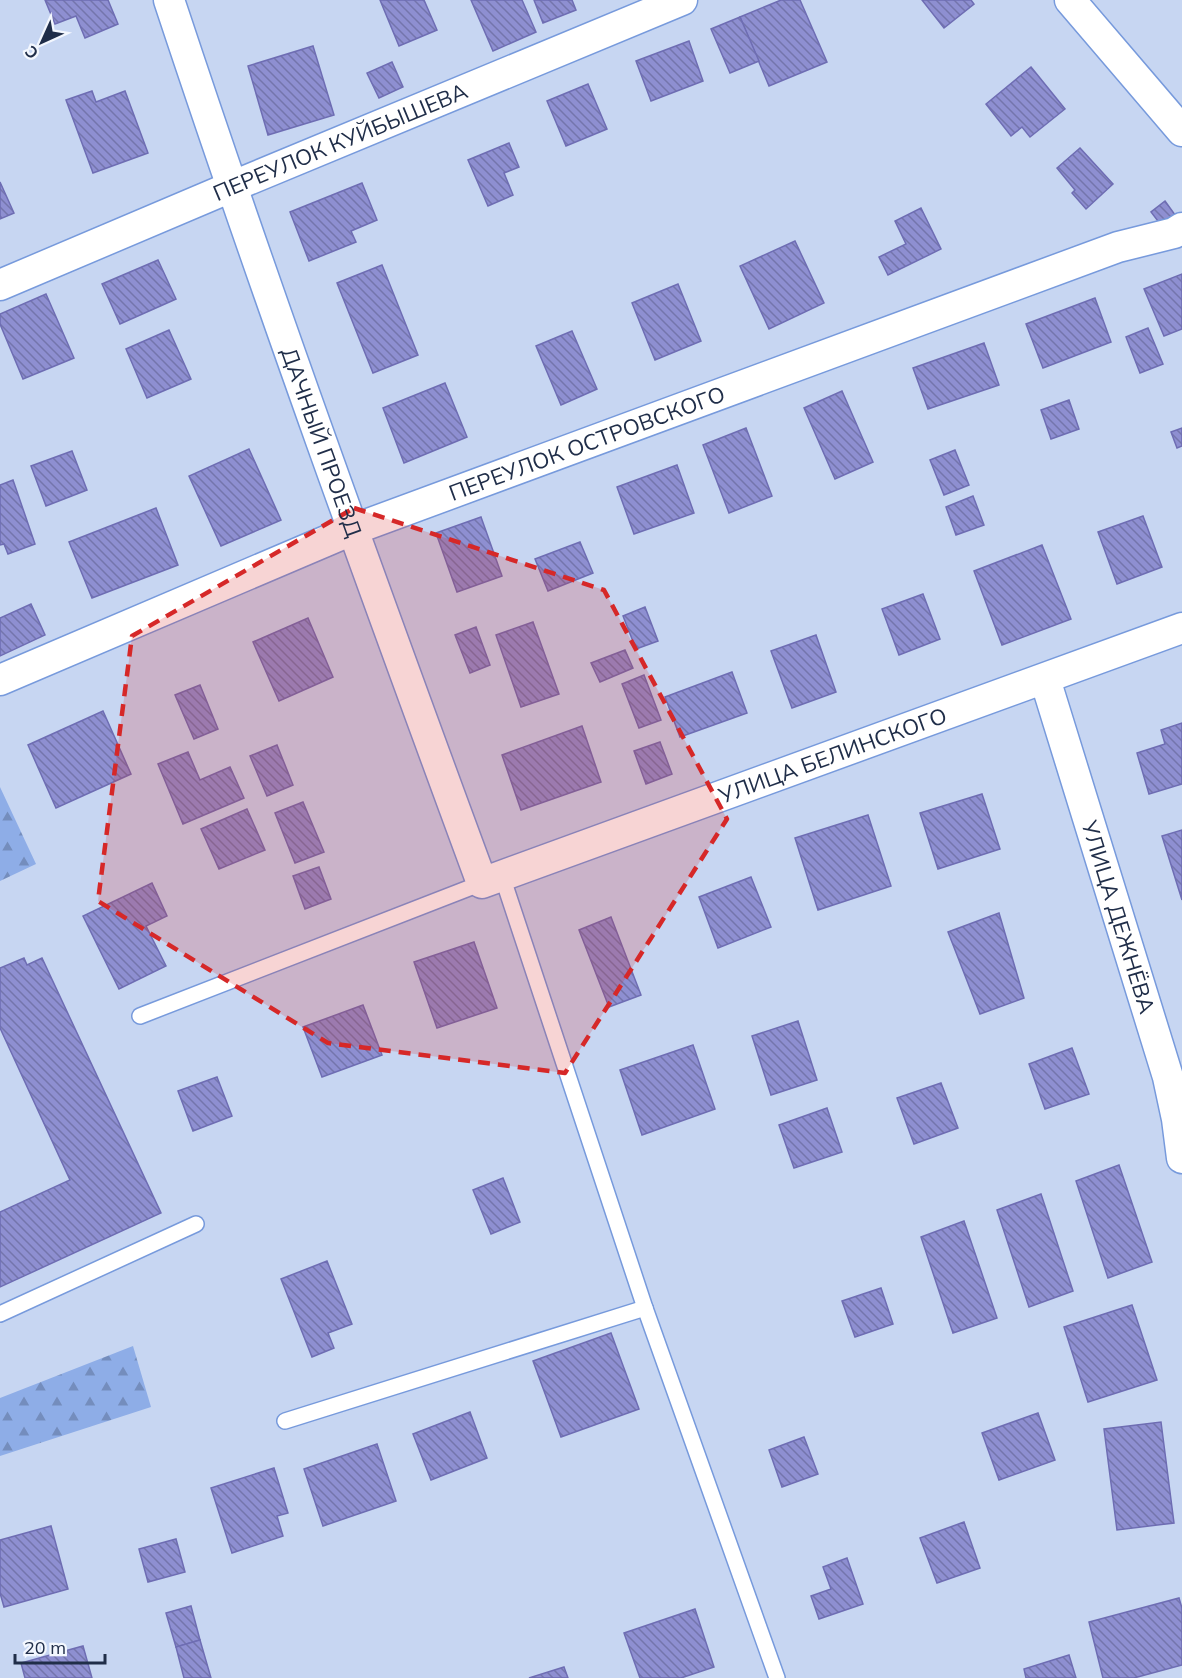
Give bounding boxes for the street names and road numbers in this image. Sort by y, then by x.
street label: ПЕРЕУЛОК КУЙБЫШЕВА [209,77,471,207]
street label: ДАЧНЫЙ ПРОЕЗД [275,344,369,541]
street label: ПЕРЕУЛОК ОСТРОВСКОГО [445,379,729,507]
street label: УЛИЦА БЕЛИНСКОГО [714,701,950,810]
street label: УЛИЦА ДЕЖНЁВА [1075,816,1162,1017]

